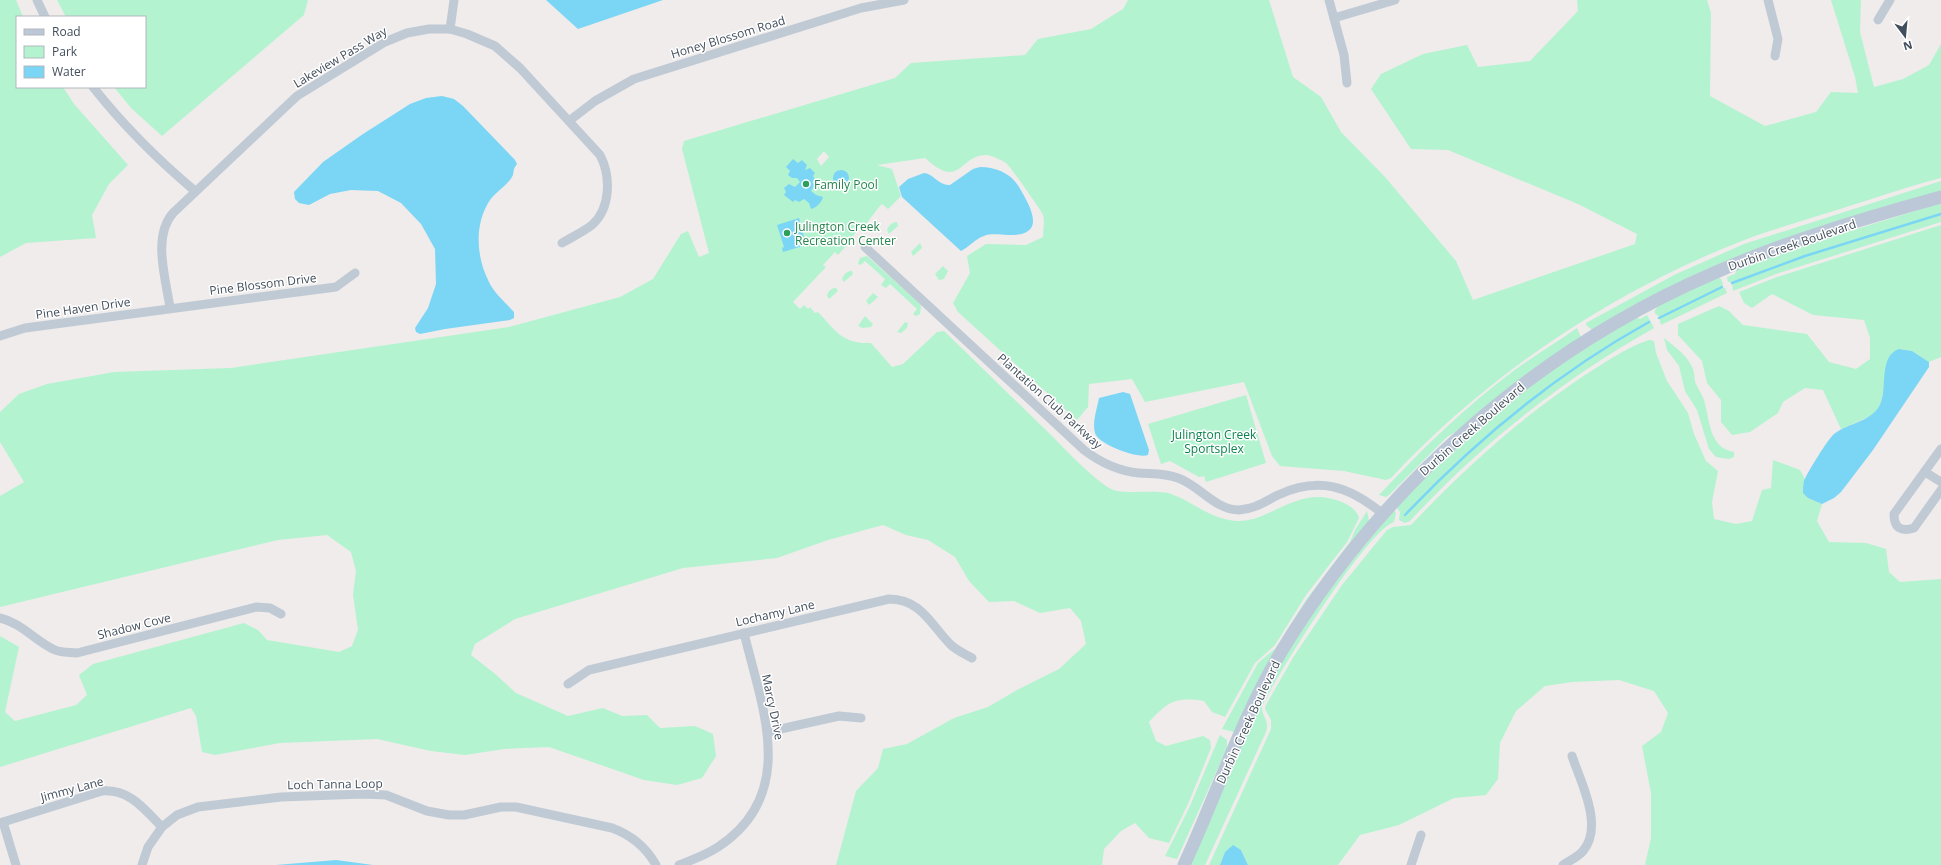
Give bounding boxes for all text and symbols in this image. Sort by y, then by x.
street label: Honey Blossom Road [669,12,787,62]
legend [16,16,146,88]
north arrow [1885,16,1925,56]
street label: Lakeview Pass Way [290,22,391,92]
text: Road [52,23,81,40]
text: N [1902,38,1914,55]
text: Park [52,43,78,60]
text: Water [52,63,86,80]
place label: Family Pool [814,176,878,193]
marker: Family Pool [801,179,811,189]
street label: Durbin Creek Boulevard [1726,215,1858,275]
place label: Julington Creek Recreation Center [794,218,896,249]
marker: Julington Creek Recreation Center [782,228,792,238]
street label: Pine Blossom Drive [209,269,318,299]
street label: Pine Haven Drive [35,293,132,323]
street label: Plantation Club Parkway [994,349,1107,453]
street label: Durbin Creek Boulevard [1416,379,1528,479]
park label: Julington Creek Sportsplex [1171,426,1257,457]
street label: Lochamy Lane [734,596,816,630]
street label: Shadow Cove [96,609,173,643]
street label: Durbin Creek Boulevard [1212,658,1284,786]
street label: Marcy Drive [758,673,788,742]
street label: Jimmy Lane [38,772,106,806]
street label: Loch Tanna Loop [287,775,383,793]

